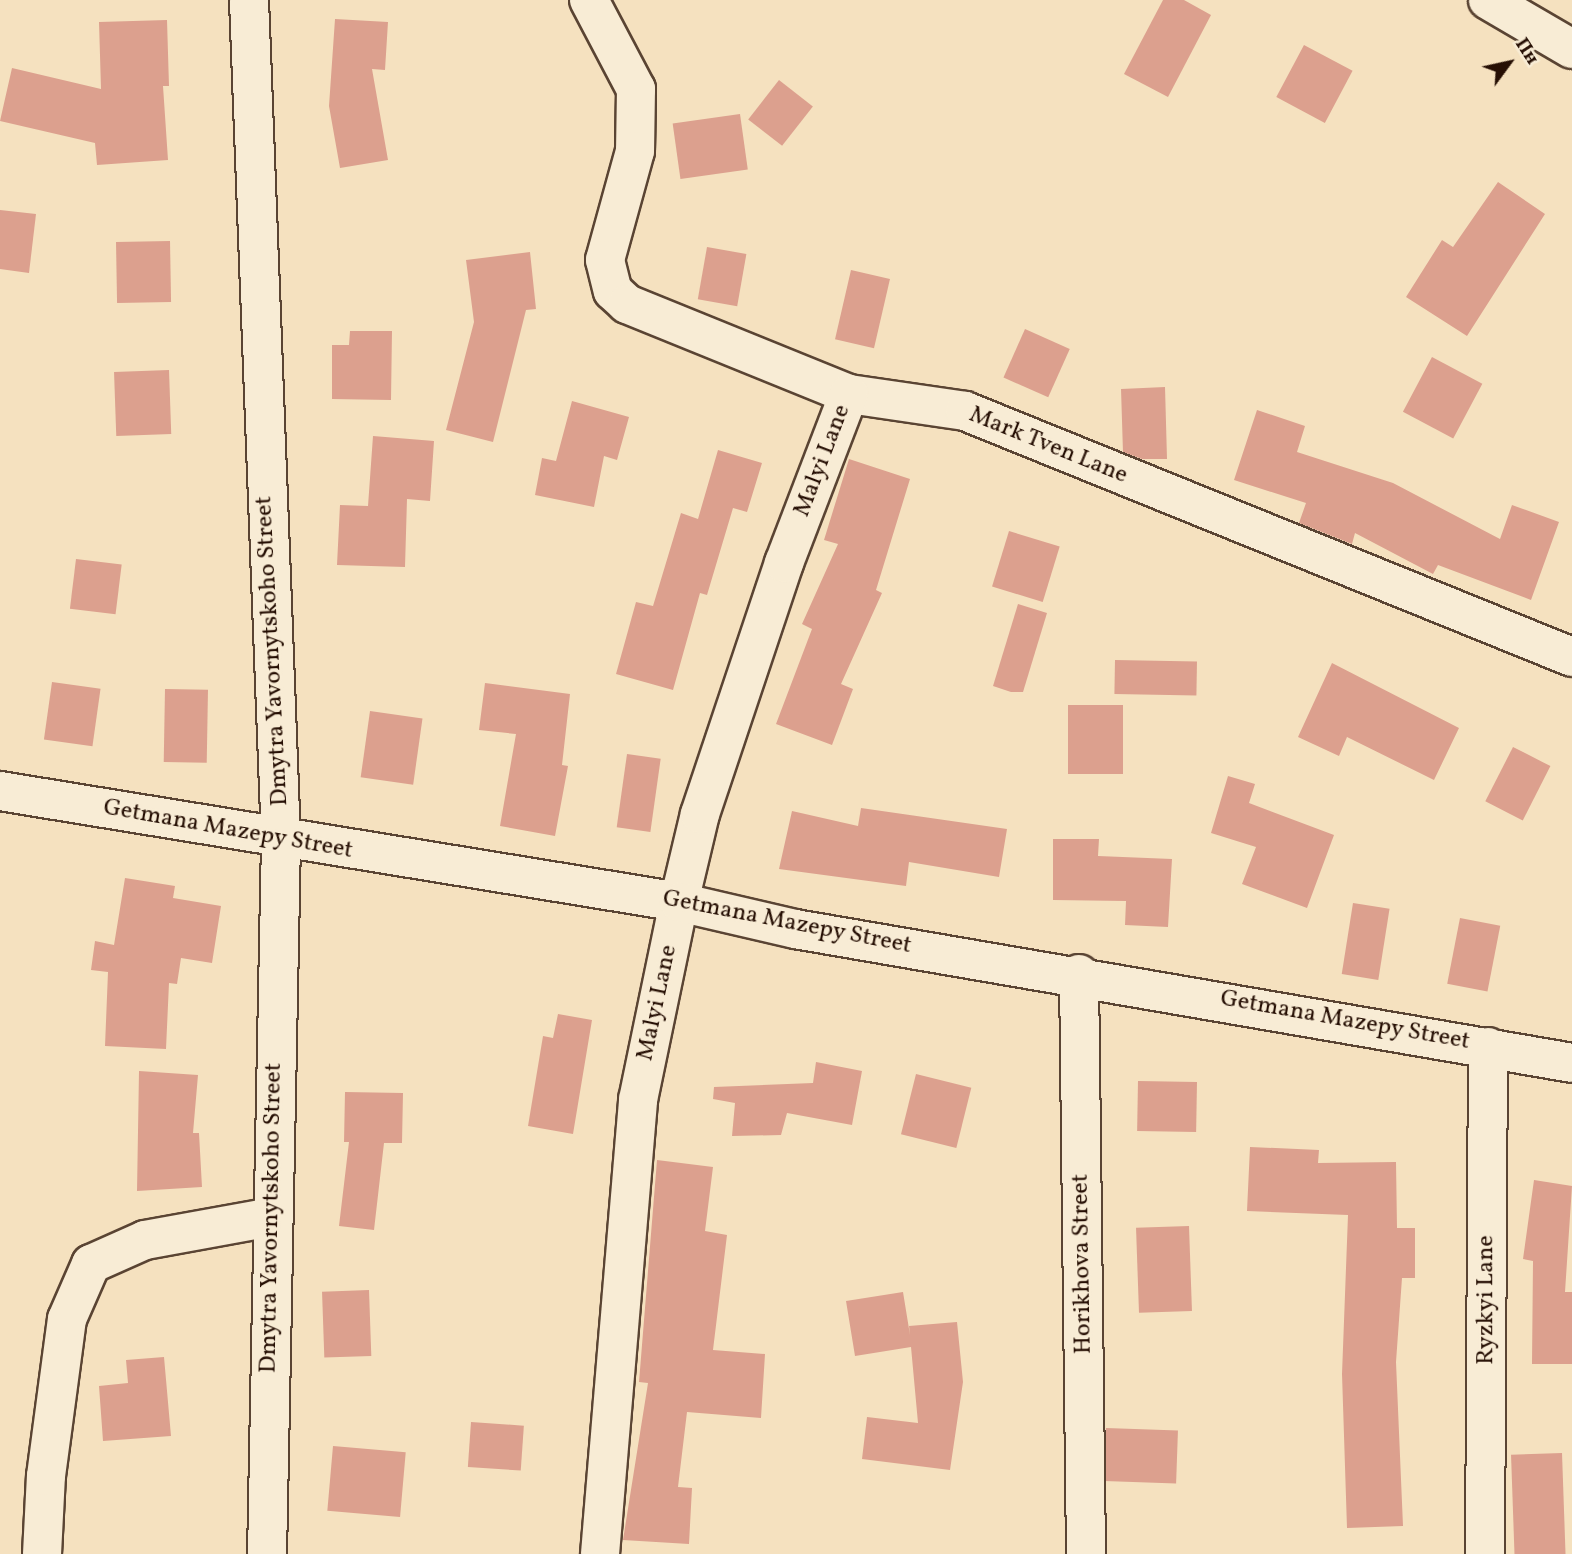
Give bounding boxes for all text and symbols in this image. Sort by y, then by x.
north arrow [1474,28,1544,98]
text: Пн [1508,33,1545,70]
street label: Malyi Lane [788,401,858,521]
street label: Mark Tven Lane [964,401,1132,491]
street label: Dmytra Yavornytskoho Street [250,495,296,807]
street label: Getmana Mazepy Street [101,794,355,866]
street label: Getmana Mazepy Street [660,885,914,961]
street label: Malyi Lane [632,943,684,1063]
street label: Getmana Mazepy Street [1218,985,1472,1057]
street label: Dmytra Yavornytskoho Street [255,1062,289,1374]
street label: Horikhova Street [1067,1174,1099,1354]
street label: Ryzkyi Lane [1473,1235,1501,1365]

